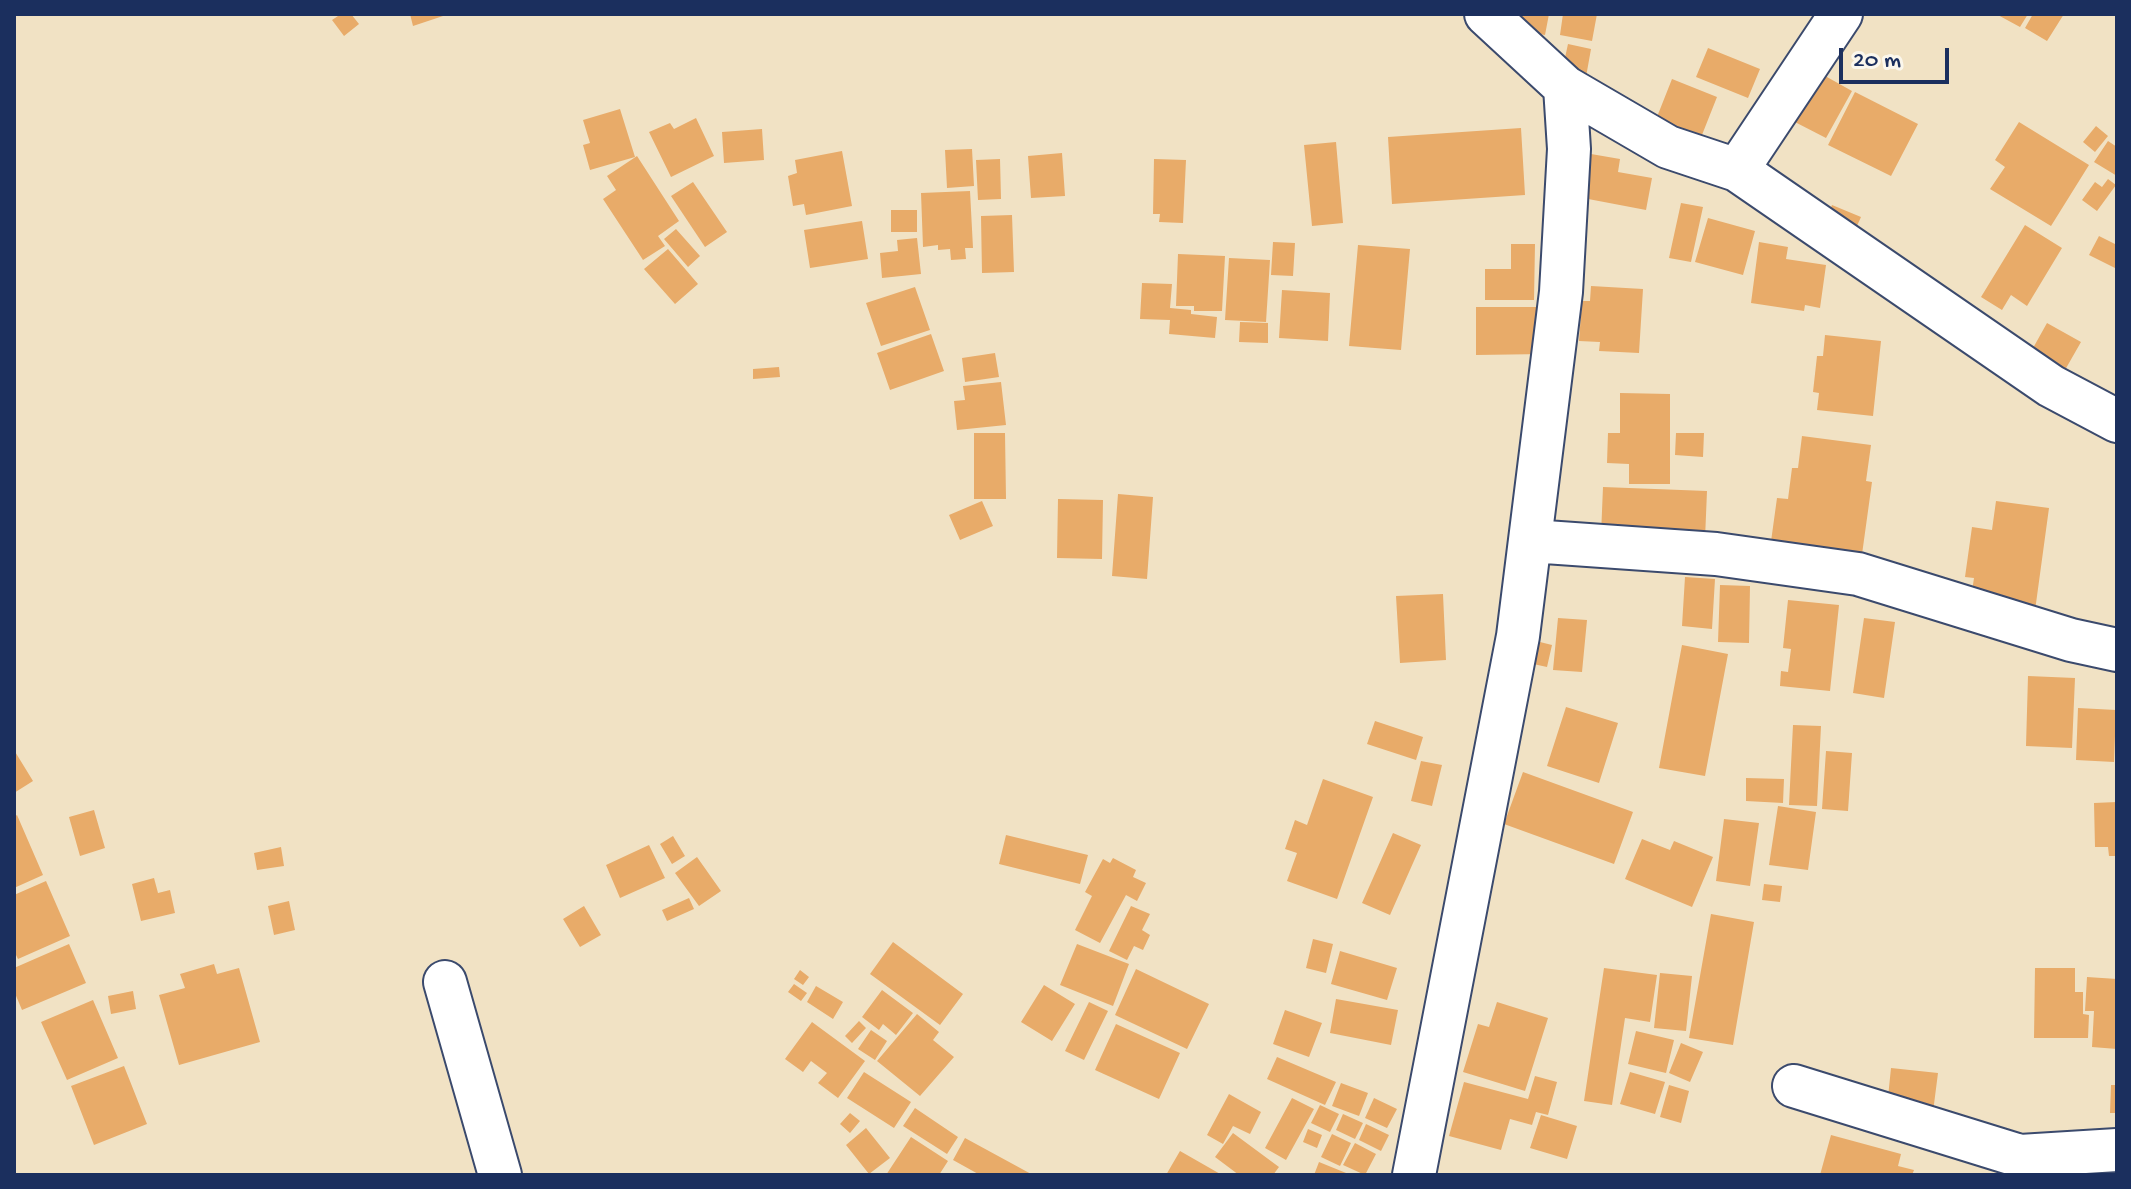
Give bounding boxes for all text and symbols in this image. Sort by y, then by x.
scale bar [1843,32,1953,82]
text: 20 m [1853,47,1901,76]

